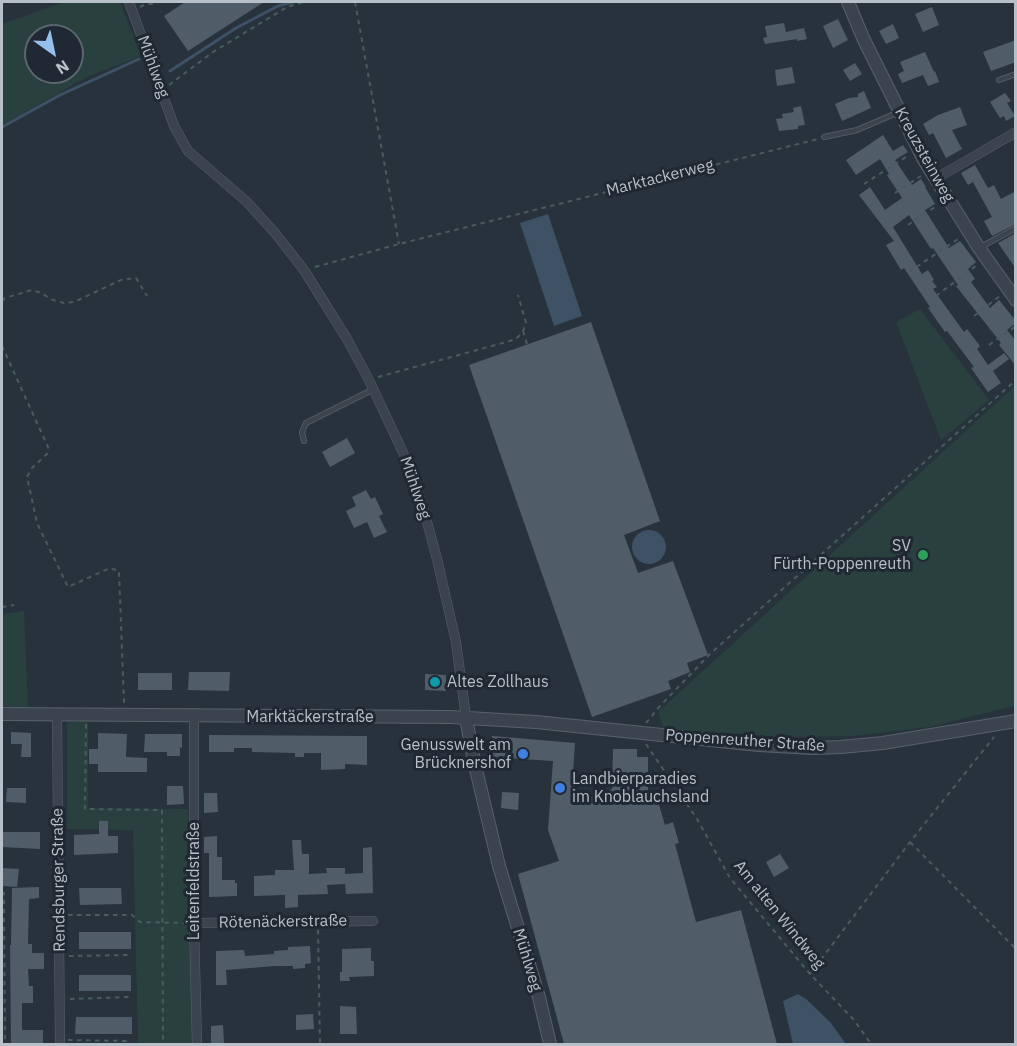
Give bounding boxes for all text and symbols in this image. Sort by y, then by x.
north arrow [24,24,84,84]
street label: Mühlweg [133,33,173,101]
text: N [52,56,73,79]
street label: Kreuzsteinweg [890,104,958,206]
street label: Marktackerweg [604,155,716,201]
street label: Mühlweg [395,454,435,522]
place label: SV Fürth-Poppenreuth [773,536,911,574]
marker: SV Fürth-Poppenreuth [916,548,930,562]
place label: Altes Zollhaus [447,672,549,692]
marker: Altes Zollhaus [428,675,442,689]
street label: Marktäckerstraße [246,707,374,727]
street label: Poppenreuther Straße [665,726,825,756]
place label: Genusswelt am Brücknershof [400,735,511,773]
marker: Genusswelt am Brücknershof [516,747,530,761]
place label: Landbierparadies im Knoblauchsland [572,769,709,807]
marker: Landbierparadies im Knoblauchsland [553,781,567,795]
street label: Rendsburger Straße [48,808,70,952]
street label: Leitenfeldstraße [184,822,204,940]
street label: Am alten Windweg [729,857,829,973]
street label: Rötenäckerstraße [219,911,347,933]
street label: Mühlweg [508,926,546,994]

